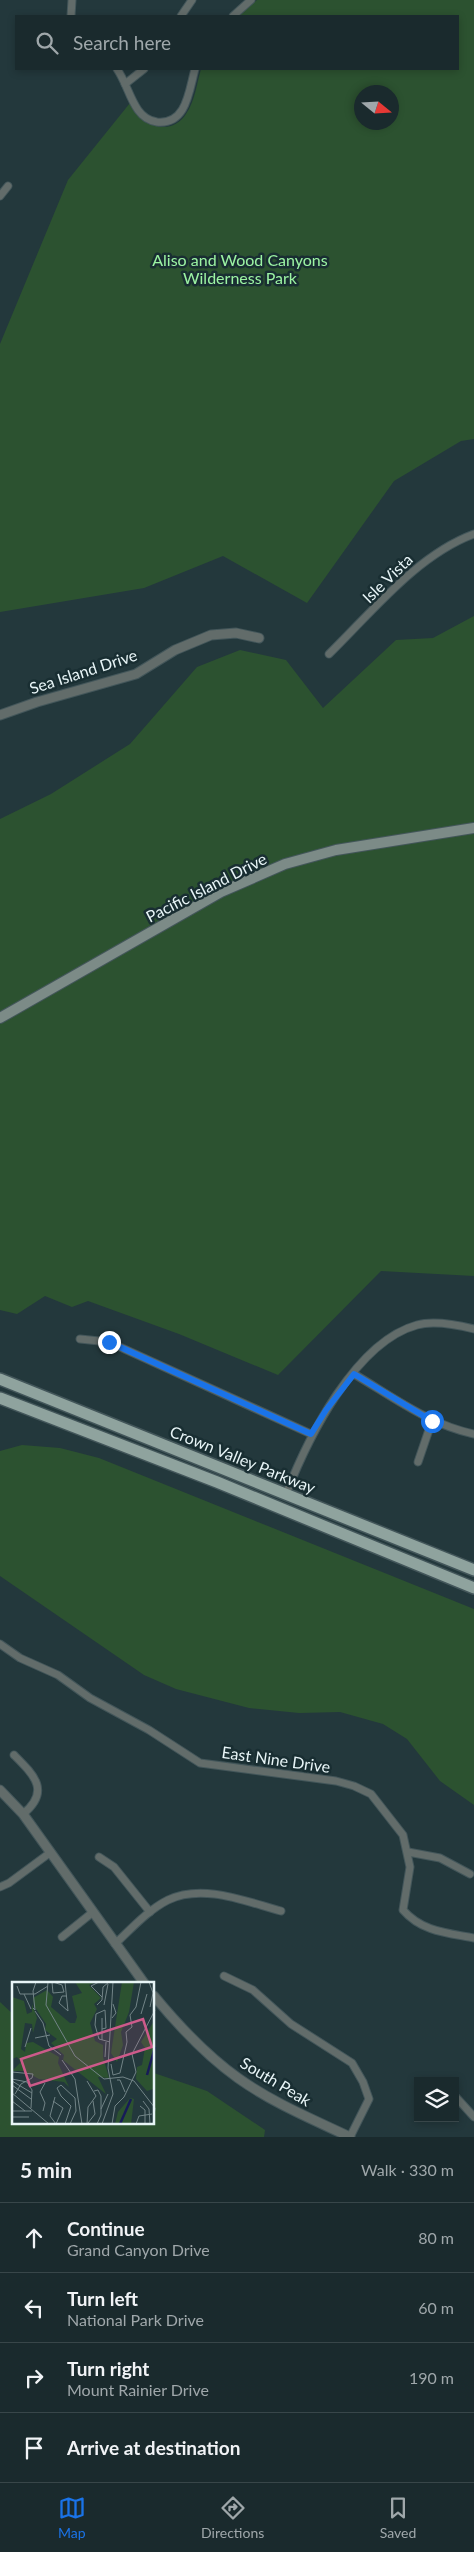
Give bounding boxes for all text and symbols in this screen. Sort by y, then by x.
search box [15,15,459,70]
icon: search [33,29,61,57]
text: Search here [73,31,171,54]
north arrow [354,85,399,130]
park label: Aliso and Wood Canyons Wilderness Park [152,250,328,287]
street label: Isle Vista [358,550,416,606]
street label: Sea Island Drive [27,645,139,697]
street label: Pacific Island Drive [143,848,269,926]
route end [98,1331,121,1354]
route start [421,1410,444,1433]
street label: Crown Valley Parkway [167,1421,319,1497]
street label: East Nine Drive [220,1742,332,1776]
inset map [12,1982,155,2124]
street label: South Peak [237,2052,316,2110]
map controls [414,2077,459,2122]
button: layers [414,2077,459,2122]
text: 5 min [20,2157,72,2182]
text: Walk · 330 m [361,2160,454,2179]
text: Continue [67,2217,145,2240]
icon: ahead [20,2224,48,2252]
text: 80 m [418,2228,454,2247]
text: Grand Canyon Drive [67,2240,210,2259]
text: Turn left [67,2287,138,2310]
icon: left [20,2294,48,2322]
text: 60 m [418,2298,454,2317]
text: National Park Drive [67,2310,204,2329]
text: Turn right [67,2357,149,2380]
icon: right [20,2364,48,2392]
text: 190 m [409,2368,454,2387]
text: Mount Rainier Drive [67,2380,209,2399]
icon: arrive [20,2434,48,2462]
text: Arrive at destination [67,2436,240,2459]
tab: Map [58,2494,86,2541]
tab: Directions [201,2494,264,2541]
tab: Saved [380,2494,416,2541]

